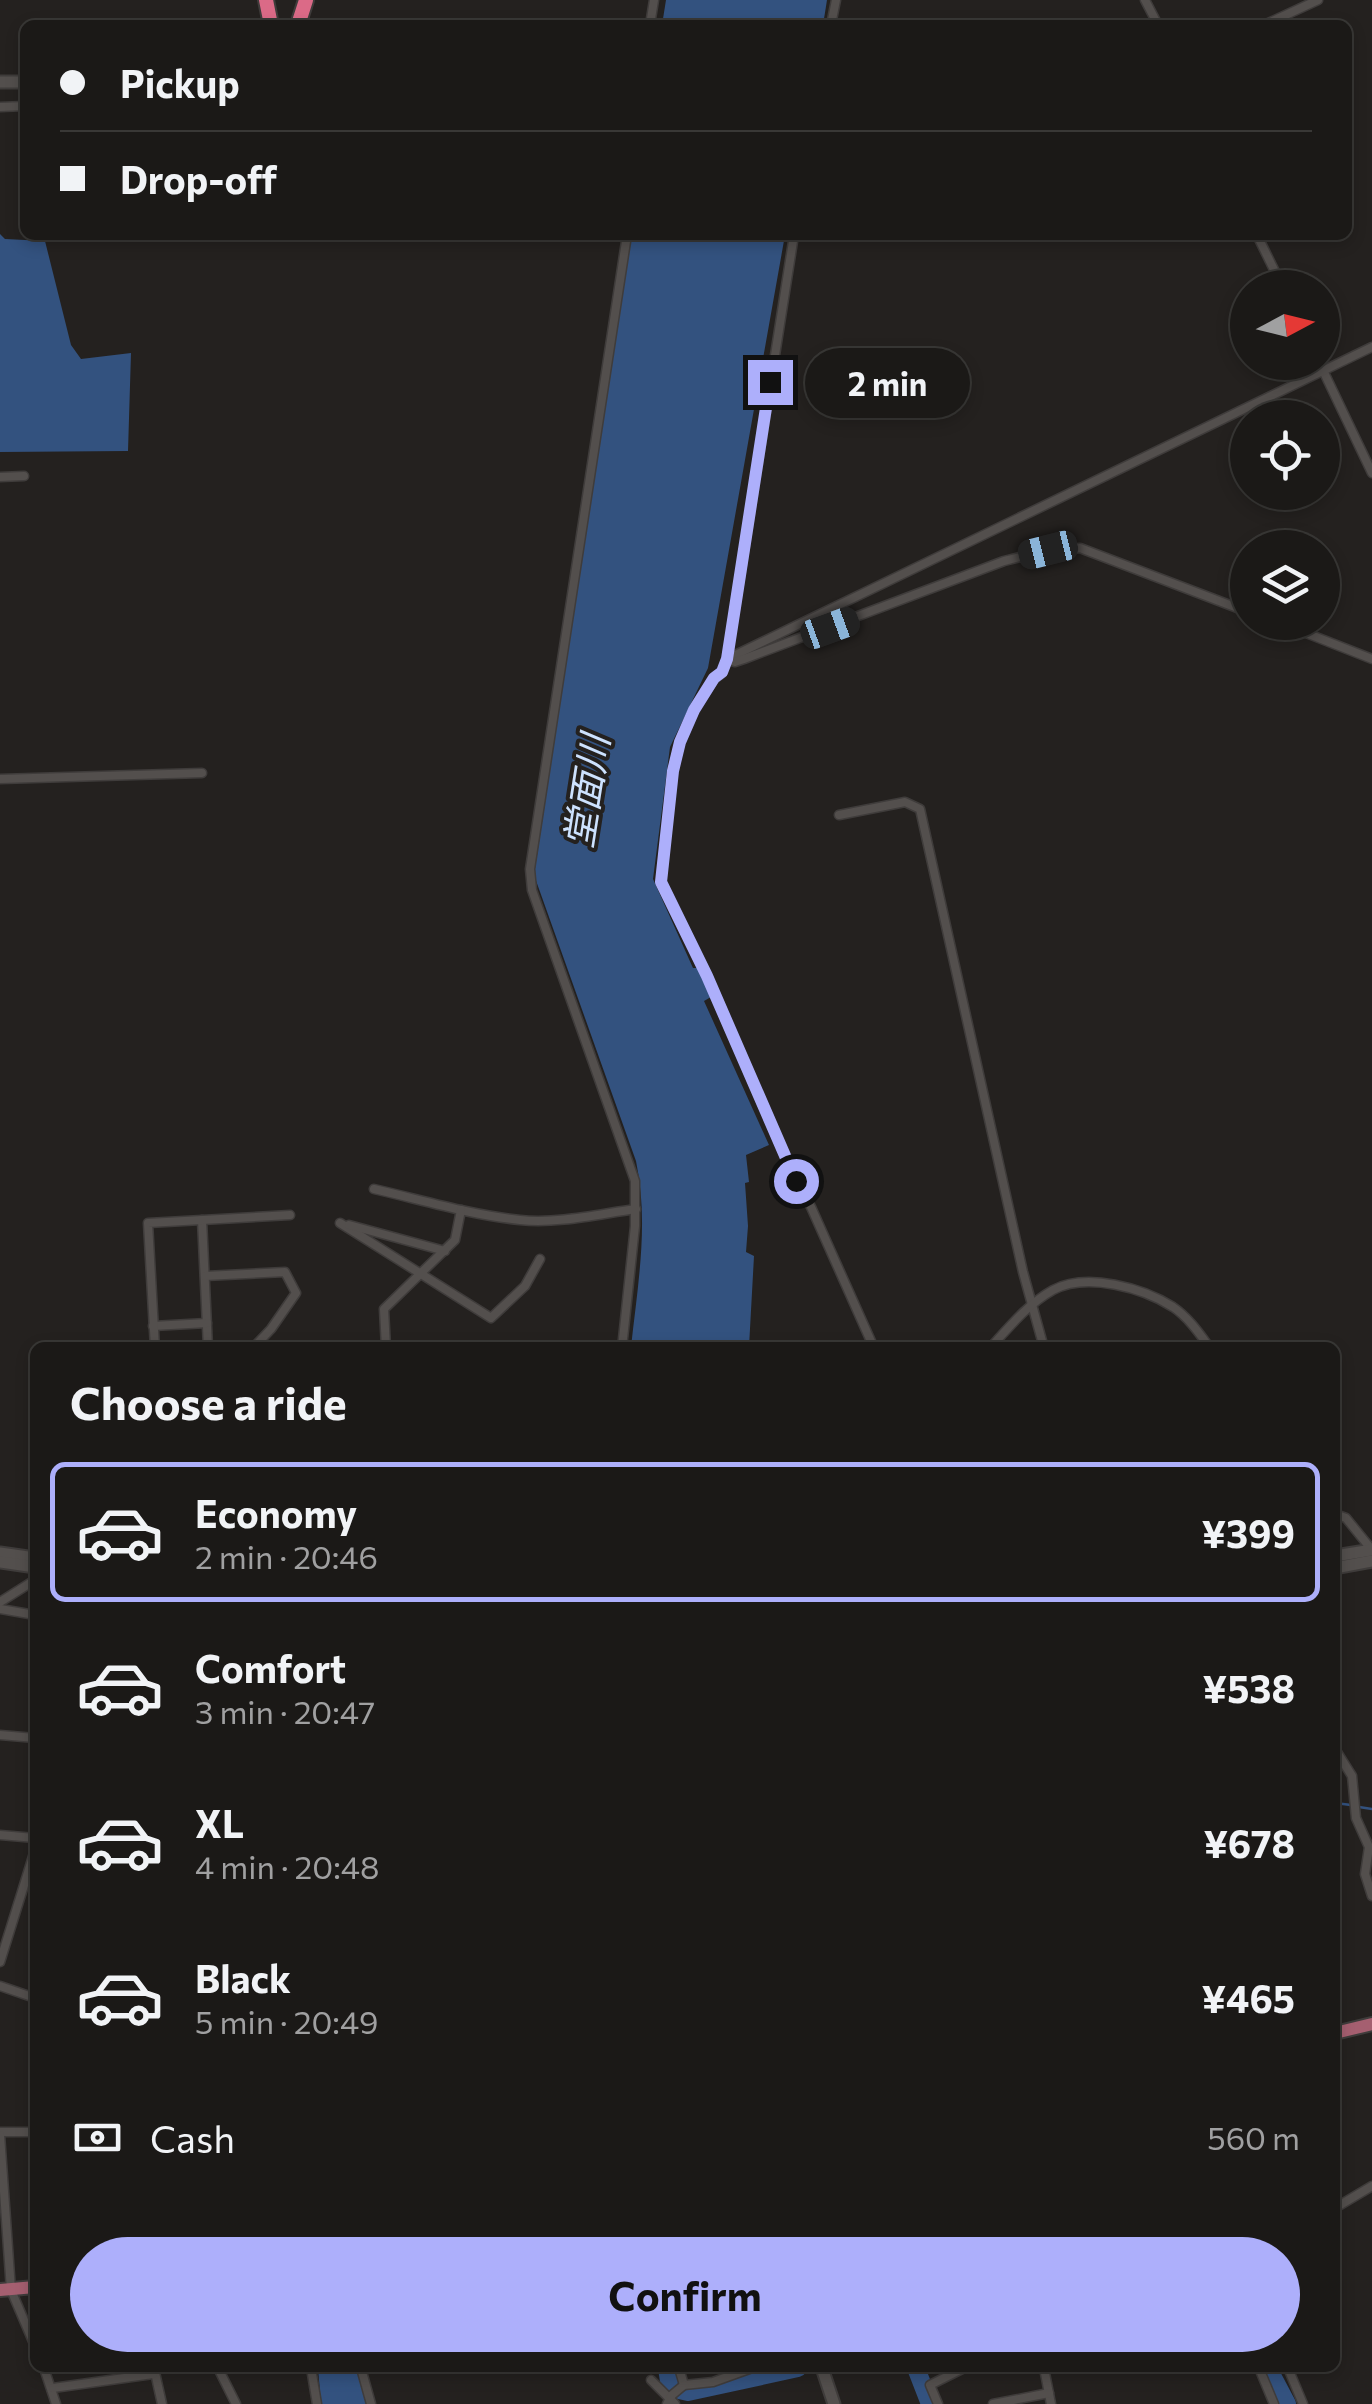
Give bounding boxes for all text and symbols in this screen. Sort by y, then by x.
text: Pickup [120,59,240,106]
text: Drop-off [120,155,277,202]
north arrow [1230,270,1340,380]
map controls [1230,270,1340,640]
callout: 2 min [805,347,970,417]
route end [748,360,793,405]
text: 2 min [848,363,927,403]
button: locate [1230,400,1340,510]
car [1015,528,1081,572]
button: layers [1230,530,1340,640]
car [797,604,863,652]
water label: 堂面川 [553,727,618,851]
route start [774,1159,819,1204]
text: Choose a ride [70,1374,347,1429]
icon: car [75,1487,165,1577]
text: Economy [195,1489,357,1536]
text: ¥399 [1202,1509,1295,1556]
text: 2 min · 20:46 [195,1536,378,1576]
icon: car [75,1642,165,1732]
text: Comfort [195,1644,346,1691]
text: ¥538 [1203,1664,1295,1711]
text: 3 min · 20:47 [195,1691,375,1731]
icon: car [75,1797,165,1887]
text: XL [195,1799,244,1846]
text: ¥678 [1203,1819,1295,1866]
text: 4 min · 20:48 [195,1846,379,1886]
icon: car [75,1952,165,2042]
text: Black [195,1954,291,2001]
text: ¥465 [1201,1974,1295,2021]
text: 5 min · 20:49 [195,2001,379,2041]
icon: cash [70,2110,125,2165]
text: Cash [150,2114,235,2161]
text: 560 m [1207,2117,1300,2157]
button: Confirm [70,2237,1300,2352]

